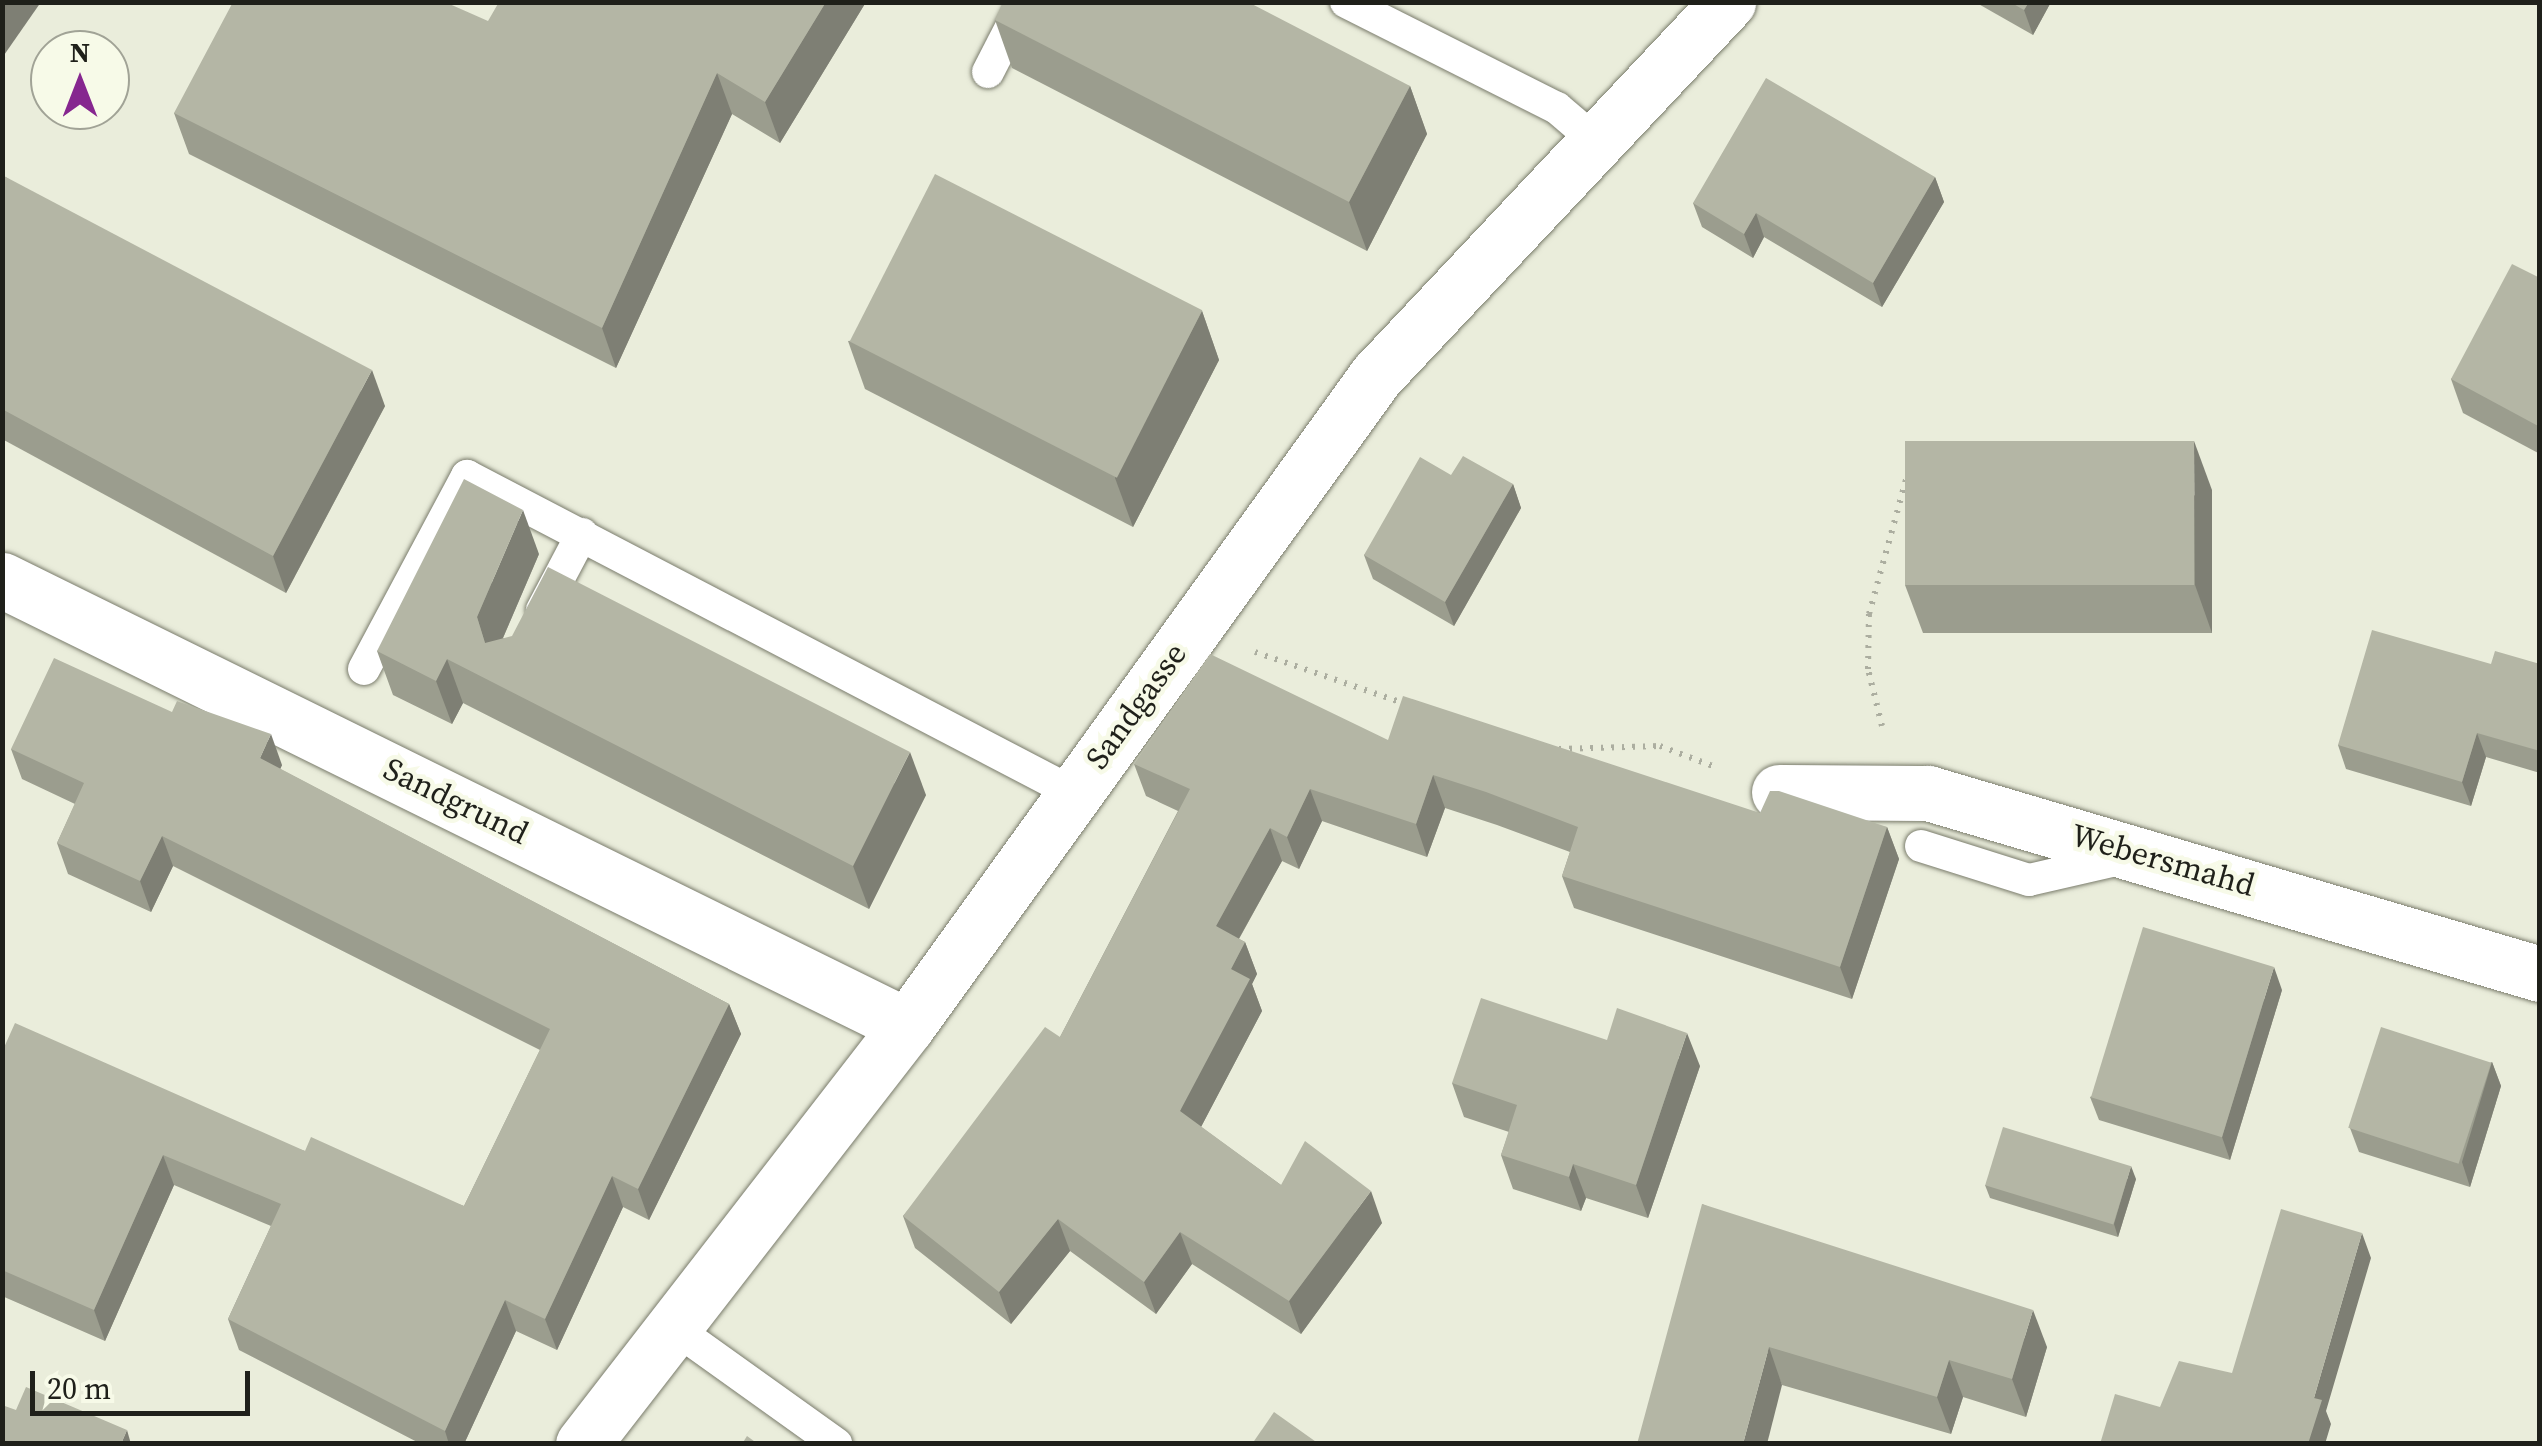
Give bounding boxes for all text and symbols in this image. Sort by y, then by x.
north arrow [30,30,130,130]
text: N [70,33,90,71]
street label: Sandgasse [1078,636,1194,776]
street label: Sandgrund [377,750,535,852]
street label: Webersmahd [2067,816,2259,904]
scale bar [35,1351,255,1413]
text: 20 m [47,1368,111,1409]

